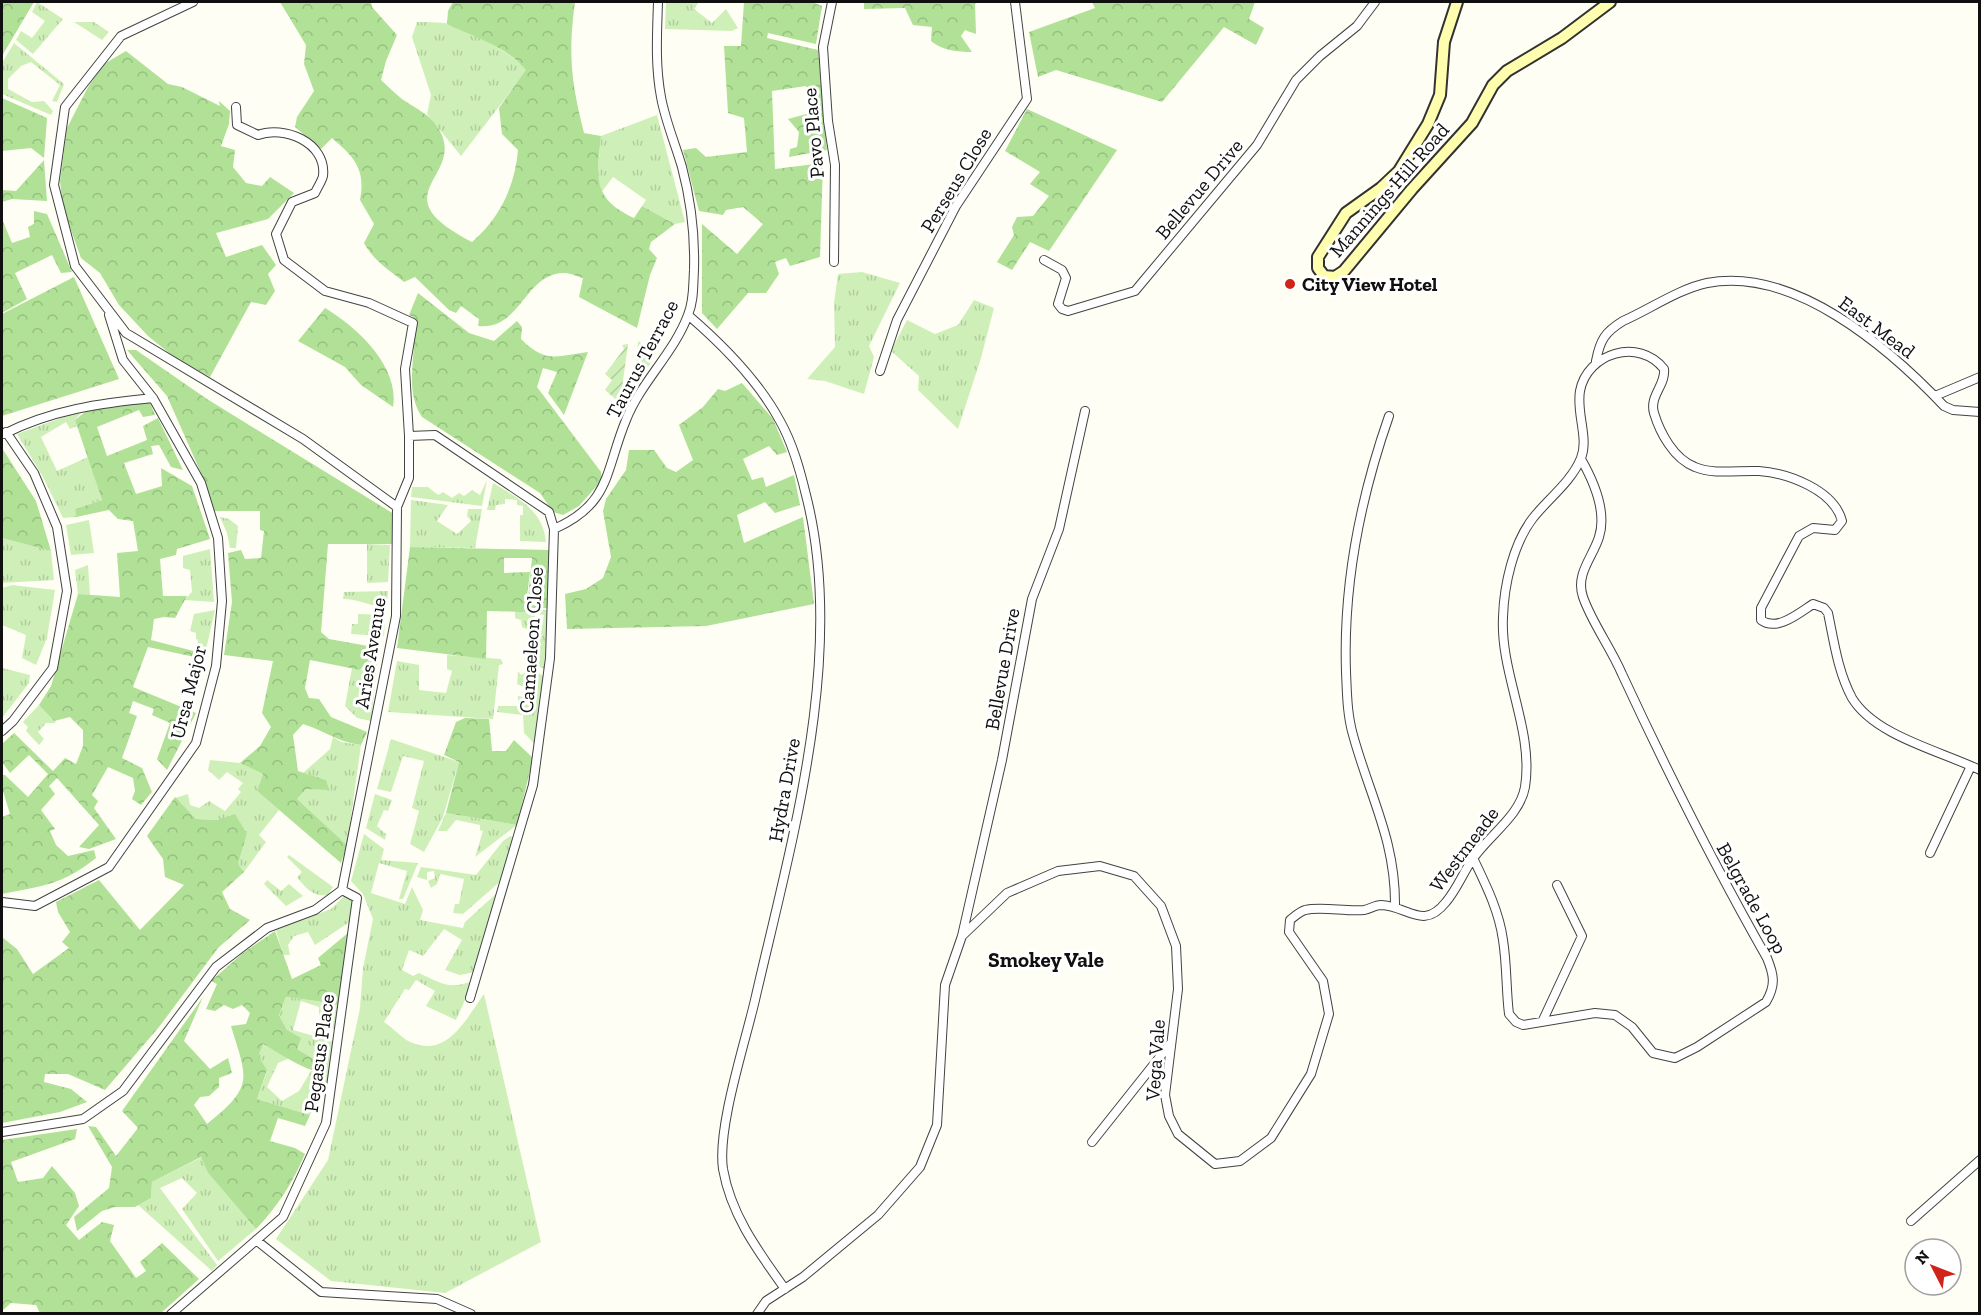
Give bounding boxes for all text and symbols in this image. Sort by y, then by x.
street label: Pavo Place [797,87,829,179]
street label: Mannings Hill Road [1324,118,1454,262]
street label: Perseus Close [915,123,997,237]
street label: Bellevue Drive [1150,134,1248,244]
place label: City View Hotel [1302,272,1438,296]
marker: City View Hotel [1283,277,1297,291]
street label: East Mead [1834,291,1920,363]
street label: Taurus Terrace [601,296,683,422]
street label: Camaeleon Close [514,566,548,714]
street label: Aries Avenue [349,596,391,710]
street label: Bellevue Drive [979,606,1025,732]
street label: Ursa Major [165,643,211,741]
street label: Hydra Drive [763,736,805,844]
street label: Westmeade [1424,802,1504,896]
street label: Belgrade Loop [1712,838,1792,958]
district label: Smokey Vale [988,947,1104,972]
street label: Pegasus Place [299,992,339,1114]
street label: Vega Vale [1140,1018,1170,1103]
north arrow [1903,1237,1963,1297]
text: N [1911,1246,1933,1268]

